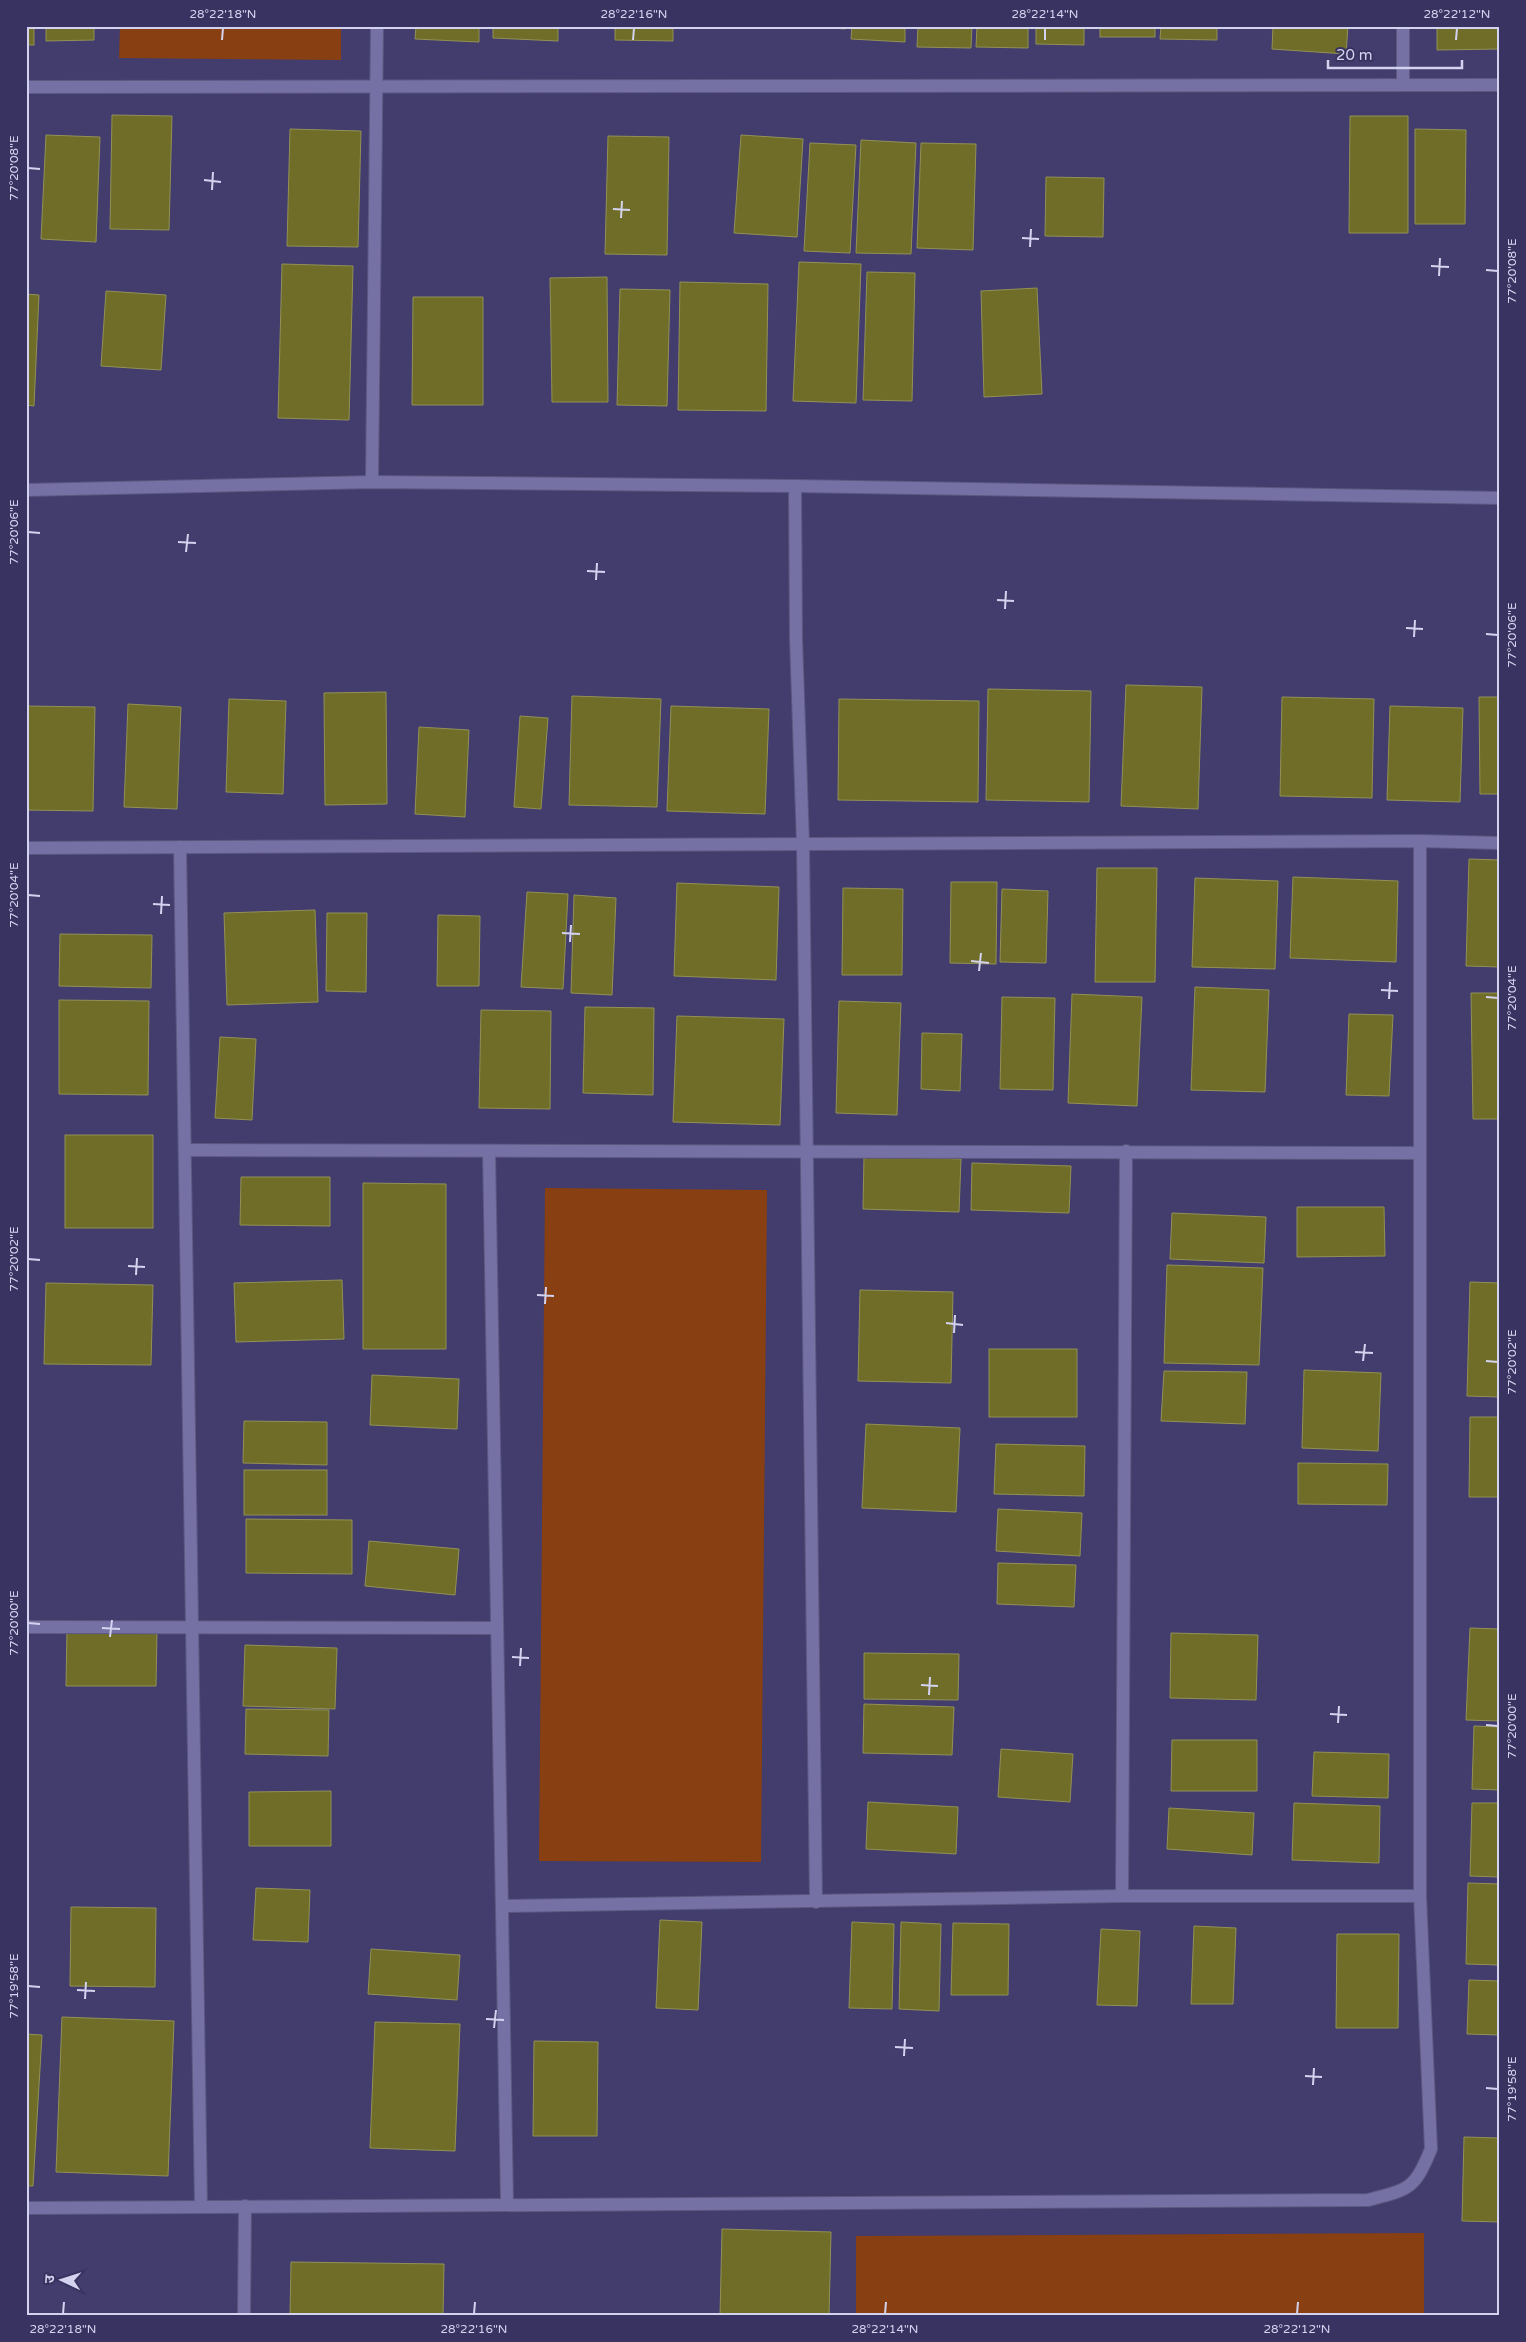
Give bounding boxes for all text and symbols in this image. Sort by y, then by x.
text: 28°22'18"N [190,7,257,21]
text: 28°22'16"N [601,7,668,21]
text: 28°22'14"N [1012,7,1079,21]
text: 28°22'12"N [1424,7,1491,21]
scale bar [1328,38,1462,70]
text: 20 m [1336,46,1373,64]
text: 77°20'08"E [7,135,21,201]
text: 77°20'08"E [1505,238,1519,304]
text: 77°20'06"E [7,499,21,565]
text: 77°20'06"E [1505,602,1519,668]
text: 77°20'04"E [7,862,21,928]
text: 77°20'04"E [1505,965,1519,1031]
text: 77°20'02"E [7,1226,21,1292]
text: 77°20'02"E [1505,1329,1519,1395]
text: 77°20'00"E [7,1590,21,1656]
text: 77°20'00"E [1505,1693,1519,1759]
text: 77°19'58"E [7,1953,21,2019]
text: 77°19'58"E [1505,2056,1519,2122]
north arrow [38,2254,88,2304]
text: उ [41,2274,58,2284]
text: 28°22'18"N [30,2322,97,2336]
text: 28°22'16"N [441,2322,508,2336]
text: 28°22'14"N [852,2322,919,2336]
text: 28°22'12"N [1264,2322,1331,2336]

